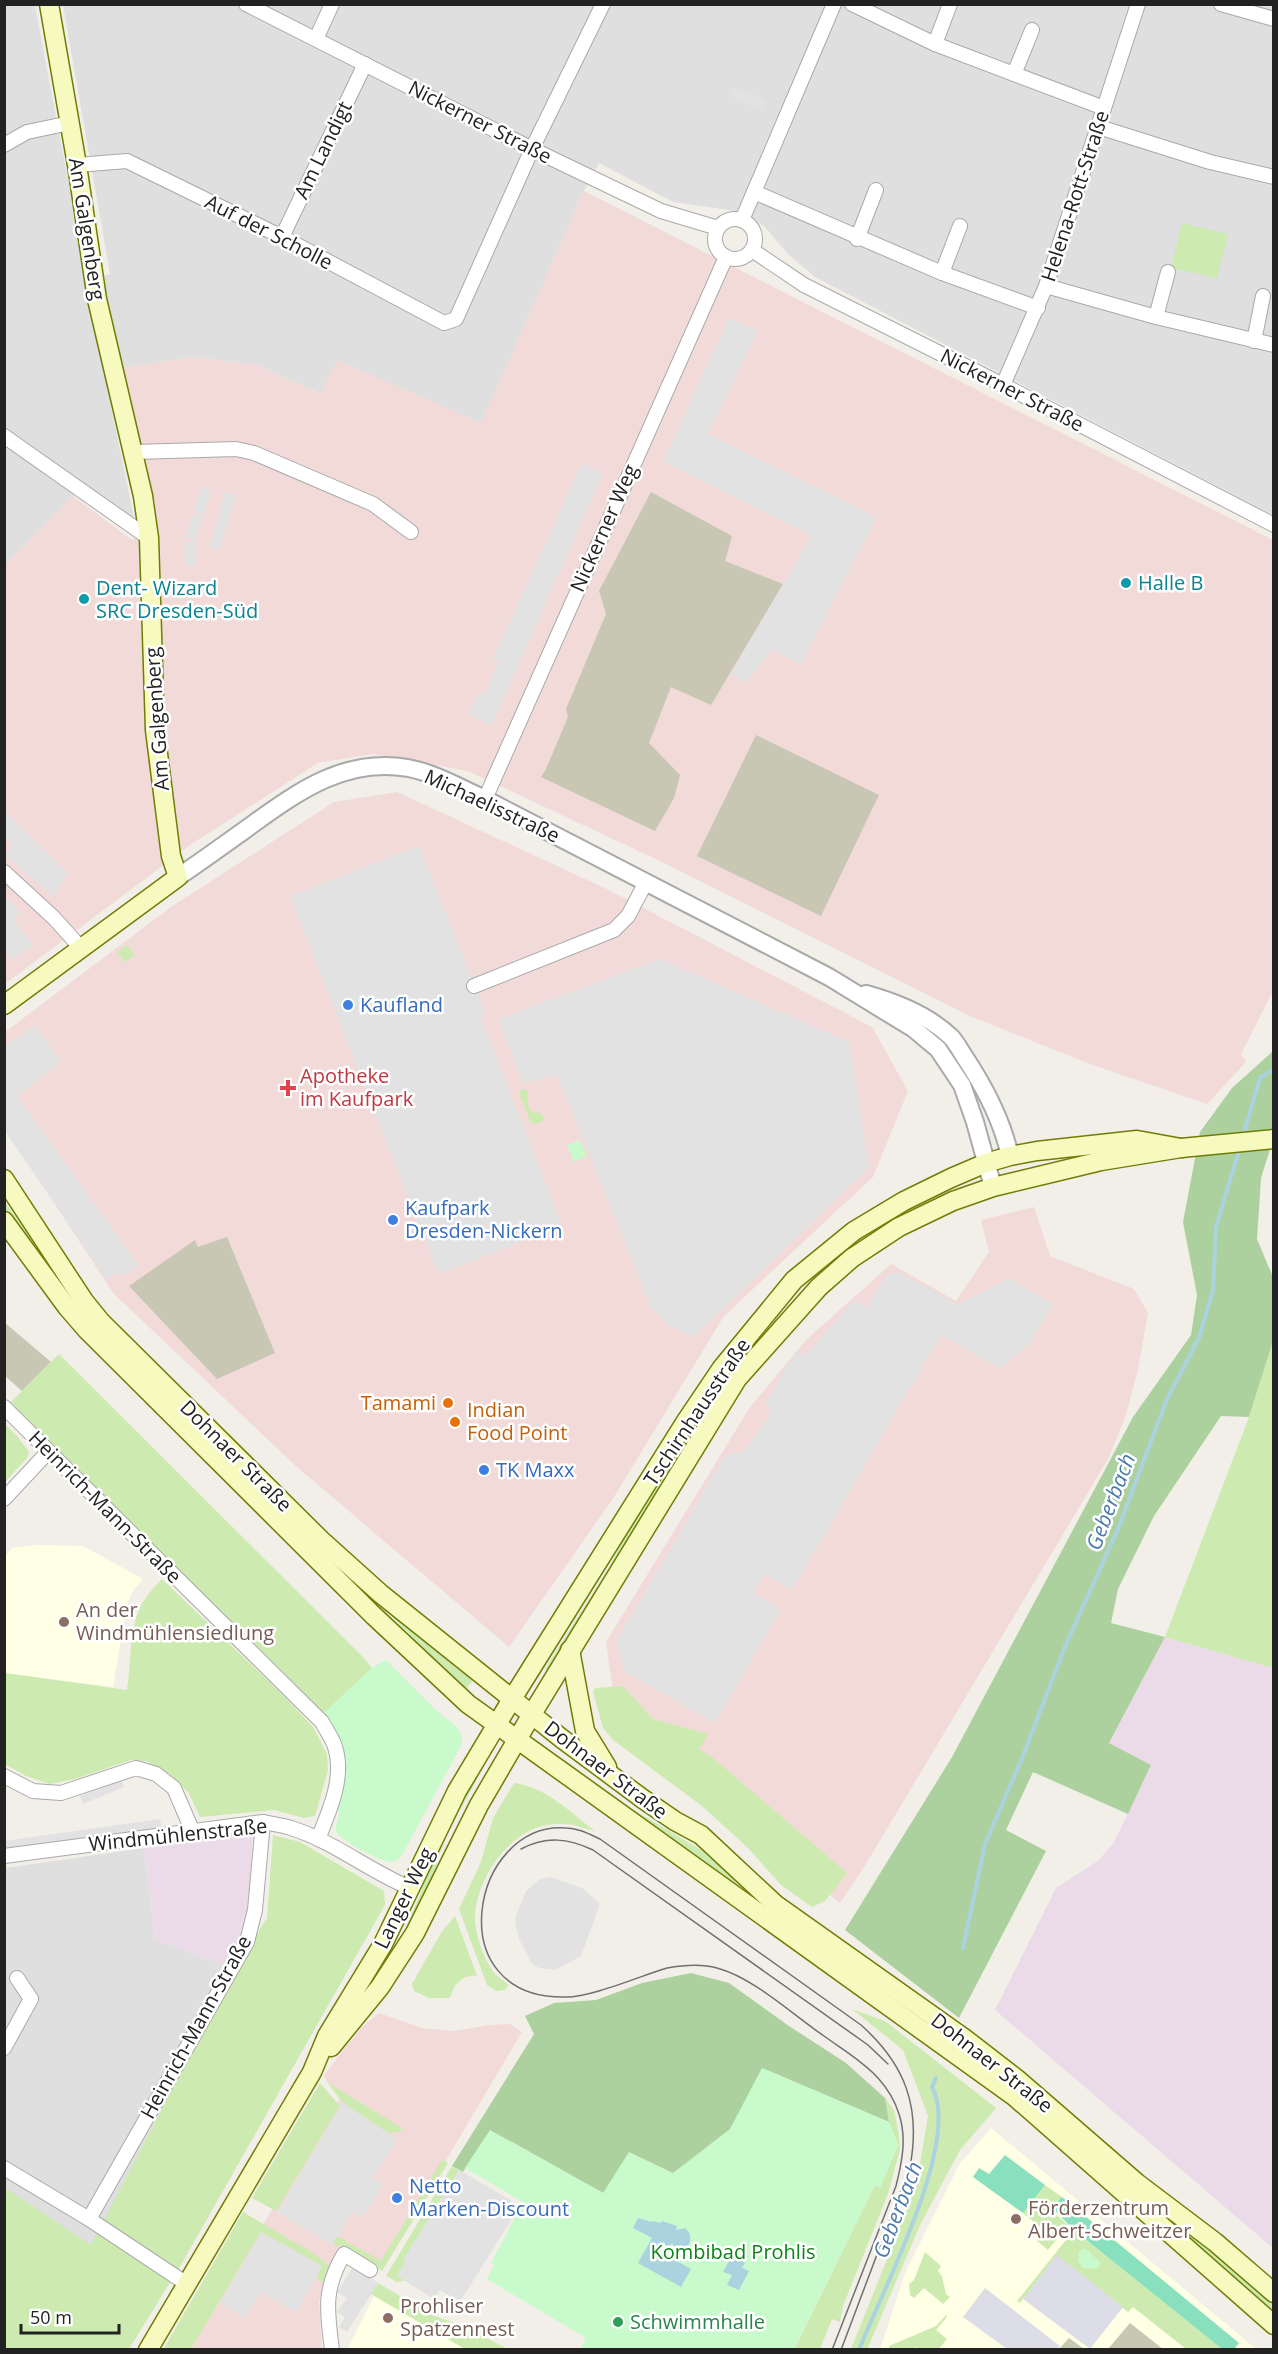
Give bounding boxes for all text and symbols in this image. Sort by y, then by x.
street label: Nickerner Straße [404,74,557,169]
street label: Am Landigt [287,96,358,203]
street label: Helena-Rott-Straße [1034,107,1115,285]
street label: Am Galgenberg [63,156,112,302]
street label: Auf der Scholle [201,188,338,275]
street label: Nickerner Straße [936,342,1089,437]
street label: Nickerner Weg [563,460,644,596]
place label: Halle B [1138,569,1203,596]
place label: Dent- Wizard SRC Dresden-Süd [96,574,258,624]
marker: Halle B [1119,576,1133,590]
marker: Dent- Wizard SRC Dresden-Süd [77,592,91,606]
street label: Am Galgenberg [138,646,175,792]
street label: Michaelisstraße [420,762,564,849]
place label: Kaufland [360,991,443,1018]
marker: Kaufland [341,998,355,1012]
place label: Apotheke im Kaufpark [300,1062,414,1112]
marker: Apotheke im Kaufpark [281,1081,295,1095]
place label: Kaufpark Dresden-Nickern [405,1194,562,1244]
marker: Kaufpark Dresden-Nickern [386,1213,400,1227]
street label: Tschirnhausstraße [637,1333,756,1491]
place label: Tamami [361,1389,436,1416]
street label: Dohnaer Straße [175,1394,298,1517]
marker: Tamami [441,1396,455,1410]
place label: Indian Food Point [467,1396,567,1446]
marker: Indian Food Point [448,1415,462,1429]
street label: Heinrich-Mann-Straße [23,1424,188,1589]
water label: Geberbach [1079,1449,1141,1554]
place label: TK Maxx [496,1456,575,1483]
marker: TK Maxx [477,1463,491,1477]
place label: An der Windmühlensiedlung [76,1596,274,1646]
marker: An der Windmühlensiedlung [57,1615,71,1629]
street label: Dohnaer Straße [539,1714,673,1825]
street label: Windmühlenstraße [87,1812,268,1857]
street label: Langer Weg [367,1842,440,1953]
street label: Heinrich-Mann-Straße [134,1930,257,2123]
street label: Dohnaer Straße [926,2006,1059,2119]
water label: Geberbach [866,2157,928,2262]
place label: Netto Marken-Discount [409,2172,569,2222]
marker: Netto Marken-Discount [390,2191,404,2205]
place label: Förderzentrum Albert-Schweitzer [1028,2194,1191,2244]
marker: Förderzentrum Albert-Schweitzer [1009,2212,1023,2226]
park label: Kombibad Prohlis [651,2238,816,2265]
place label: Prohliser Spatzennest [400,2292,514,2342]
scale bar [21,2297,118,2335]
text: 50 m [30,2305,72,2329]
place label: Schwimmhalle [630,2308,765,2335]
marker: Prohliser Spatzennest [381,2311,395,2325]
marker: Schwimmhalle [611,2315,625,2329]

